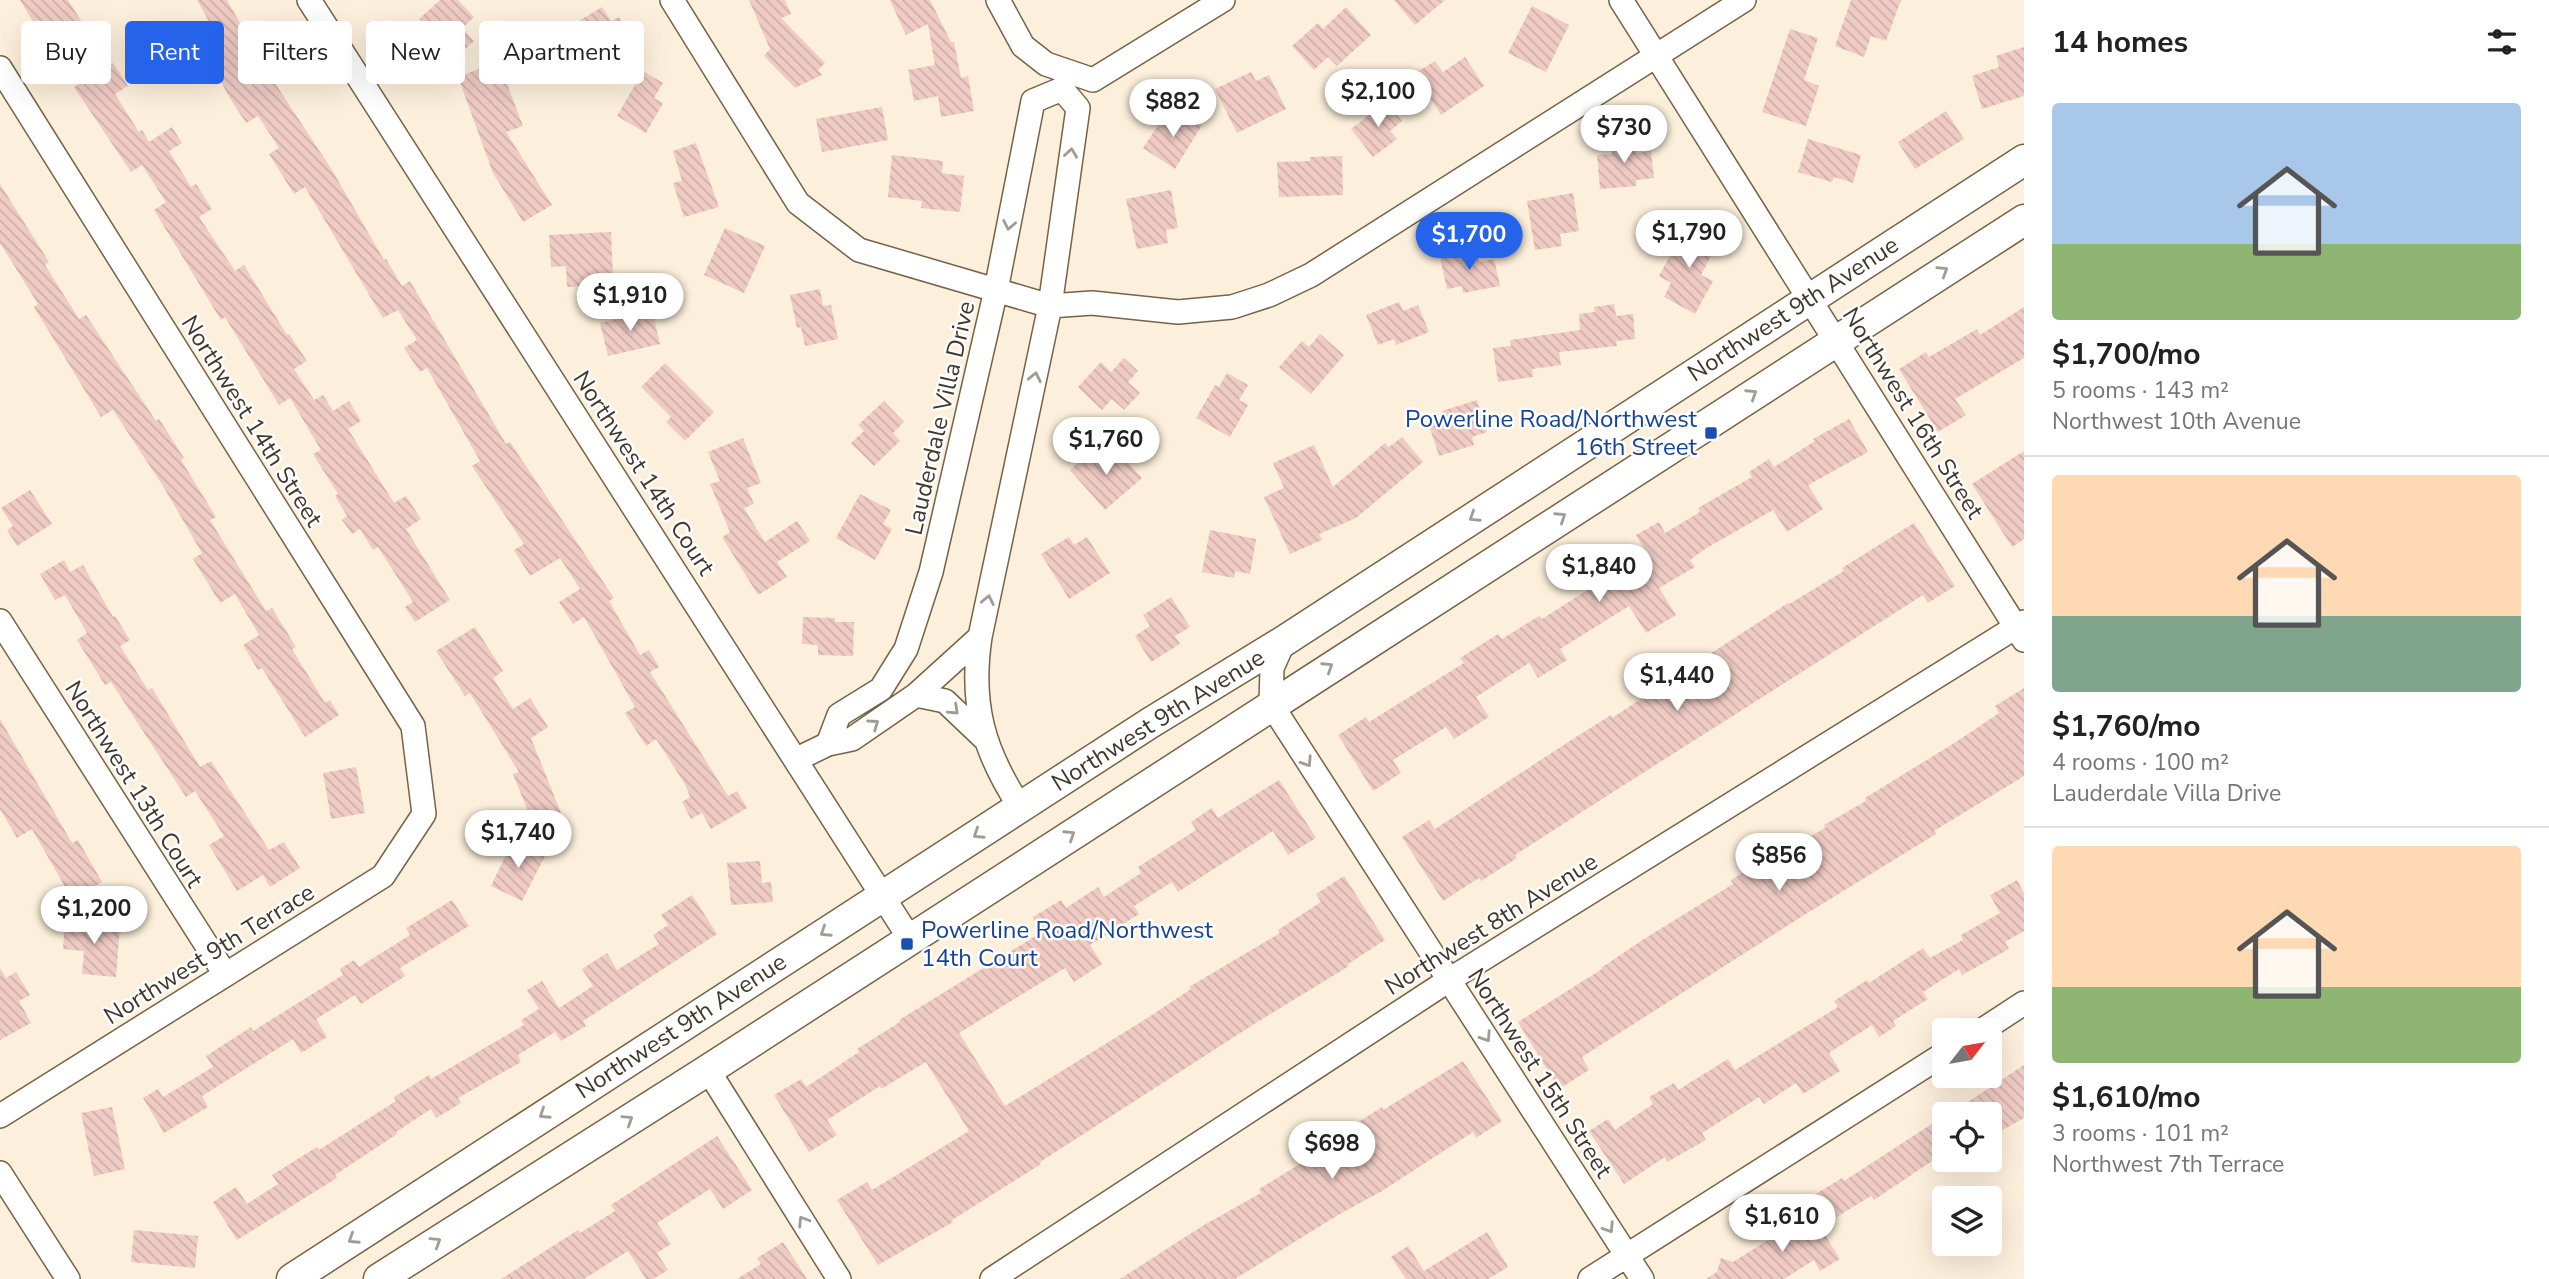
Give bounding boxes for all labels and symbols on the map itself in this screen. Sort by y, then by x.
pin: $2,100 [1321,69,1435,129]
pin: $882 [1132,80,1214,139]
pin: $730 [1583,106,1665,165]
one-way arrow [1064,147,1079,158]
pin: $1,790 [1632,210,1746,270]
pin: $1,700 [1412,212,1526,272]
one-way arrow [1002,219,1017,231]
street label: Northwest 9th Avenue [1681,229,1905,389]
one-way arrow [1936,267,1949,280]
pin: $1,910 [573,274,687,333]
street label: Lauderdale Villa Drive [898,298,982,538]
street label: Northwest 16th Street [1835,301,1991,525]
street label: Northwest 14th Street [174,309,330,533]
street label: Northwest 14th Court [566,365,722,582]
one-way arrow [1026,371,1041,383]
one-way arrow [1744,389,1757,402]
place label: Powerline Road/Northwest 16th Street [1405,403,1698,463]
pin: $1,760 [1049,418,1163,477]
marker: Powerline Road/Northwest 16th Street [1703,425,1719,441]
one-way arrow [1468,509,1481,522]
one-way arrow [1553,513,1566,526]
pin: $1,840 [1542,544,1656,604]
one-way arrow [980,594,995,606]
street label: Northwest 9th Avenue [1046,641,1270,799]
pin: $1,440 [1620,654,1734,713]
one-way arrow [1321,663,1334,676]
street label: Northwest 13th Court [57,675,211,894]
one-way arrow [946,702,959,715]
one-way arrow [866,720,879,732]
one-way arrow [1299,754,1311,767]
pin: $1,740 [461,810,575,870]
one-way arrow [973,826,986,838]
one-way arrow [1062,831,1075,844]
pin: $856 [1738,834,1820,893]
street label: Northwest 8th Avenue [1379,845,1603,1003]
street label: Northwest 9th Terrace [98,876,320,1032]
pin: $1,200 [37,886,151,946]
place label: Powerline Road/Northwest 14th Court [921,914,1214,974]
one-way arrow [819,924,832,937]
marker: Powerline Road/Northwest 14th Court [899,936,915,952]
street label: Northwest 9th Avenue [569,946,793,1106]
street label: Northwest 15th Street [1460,962,1620,1184]
north arrow [1932,1018,2002,1088]
one-way arrow [1478,1030,1491,1043]
one-way arrow [539,1106,552,1119]
one-way arrow [621,1116,634,1129]
pin: $698 [1291,1122,1373,1181]
pin: $1,610 [1725,1194,1839,1254]
one-way arrow [798,1216,811,1229]
one-way arrow [1601,1221,1614,1234]
one-way arrow [348,1230,361,1243]
one-way arrow [429,1238,442,1251]

